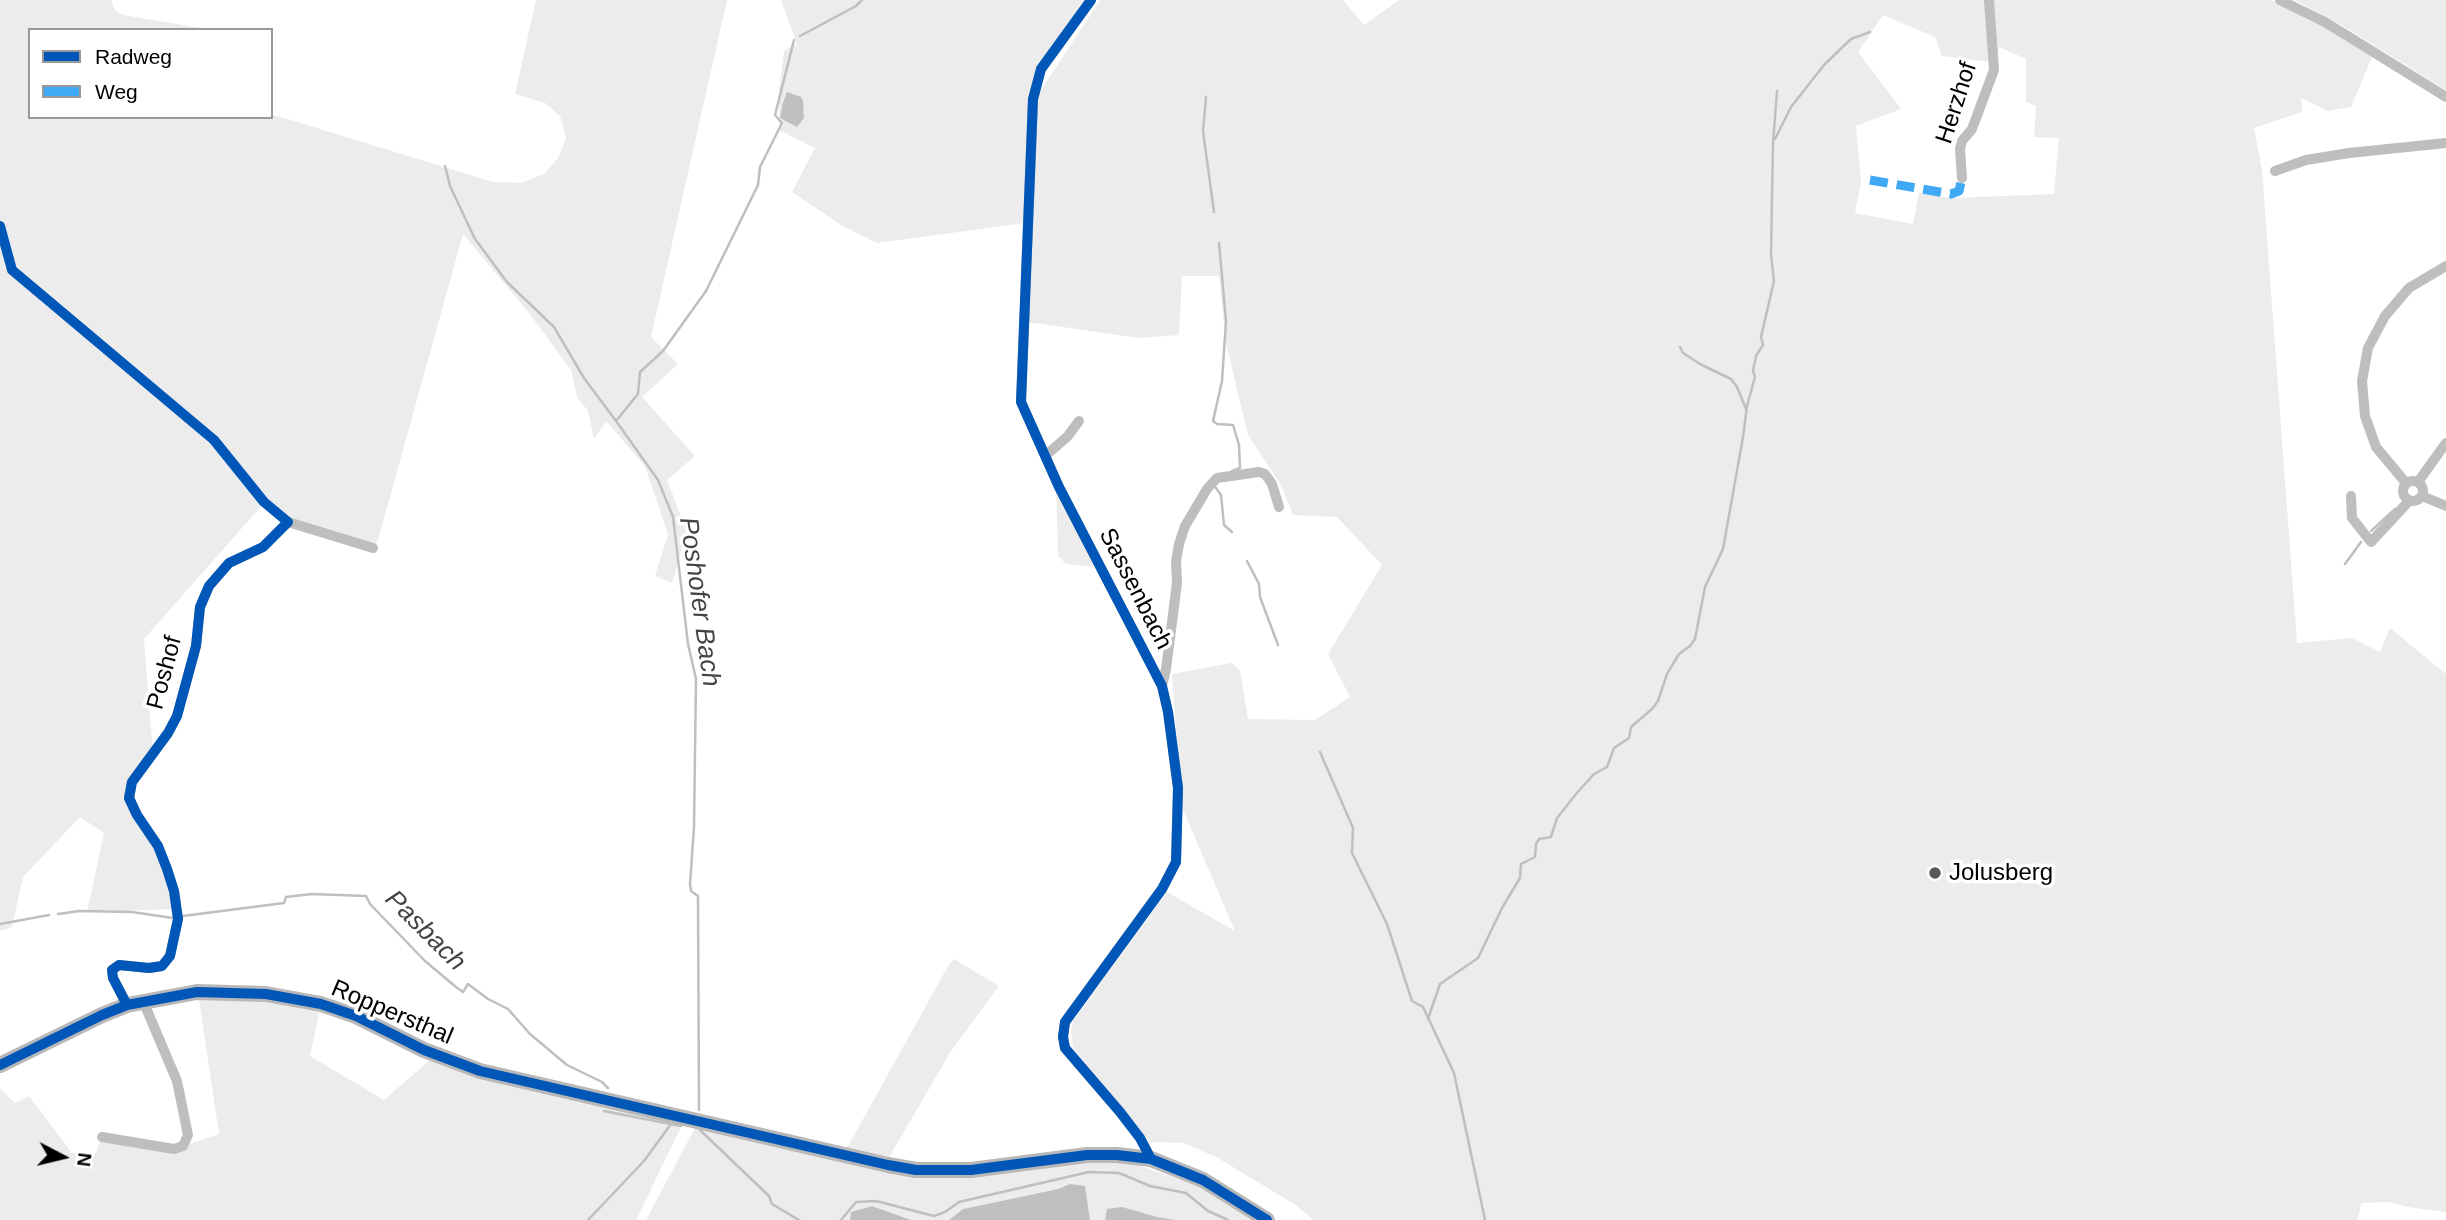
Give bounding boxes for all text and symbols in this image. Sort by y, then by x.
legend [28,28,273,119]
text: Radweg [95,45,172,68]
street label: Herzhof [1930,59,1984,147]
text: Weg [95,80,138,103]
water label: Poshofer Bach [672,515,726,689]
street label: Sassenbach [1092,524,1178,654]
street label: Poshof [141,633,189,713]
place label: Jolusberg [1949,859,2053,887]
marker: Jolusberg [1927,865,1943,881]
water label: Pasbach [378,884,472,978]
street label: Roppersthal [327,974,457,1052]
north arrow [28,1122,98,1192]
text: N [73,1152,96,1168]

